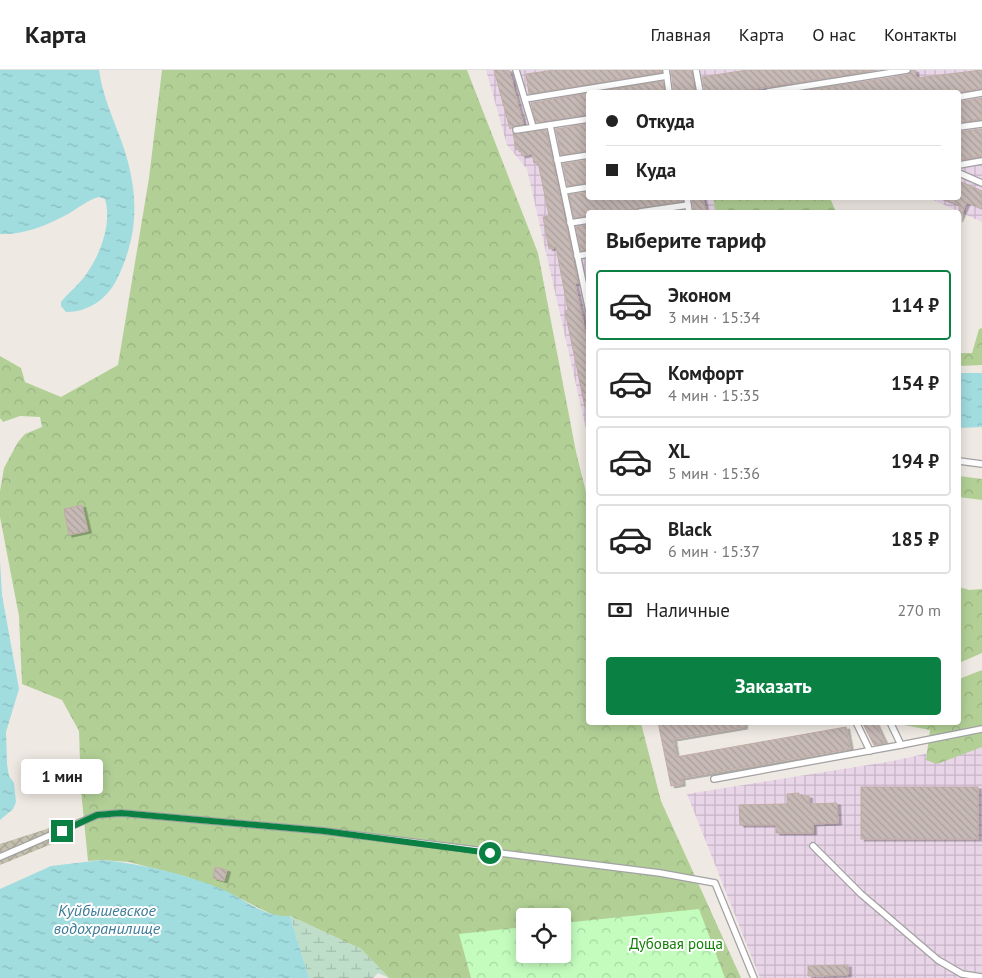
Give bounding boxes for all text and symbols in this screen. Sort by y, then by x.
text: Карта [25,19,87,50]
text: Главная [650,23,711,46]
text: Карта [739,23,784,46]
text: О нас [812,23,856,46]
text: Контакты [884,23,957,46]
text: Откуда [636,109,695,133]
text: Куда [636,158,676,182]
text: Выберите тариф [606,226,766,254]
icon: car [608,283,653,328]
text: Эконом [668,283,731,307]
text: 114 ₽ [891,293,939,317]
text: 3 мин · 15:34 [668,307,760,327]
icon: car [608,361,653,406]
text: Комфорт [668,361,744,385]
text: 154 ₽ [891,371,939,395]
text: 4 мин · 15:35 [668,385,760,405]
icon: car [608,439,653,484]
text: XL [668,439,690,463]
text: 194 ₽ [891,449,939,473]
text: 5 мин · 15:36 [668,463,760,483]
icon: car [608,517,653,562]
text: Black [668,517,712,541]
text: 185 ₽ [891,527,939,551]
text: 6 мин · 15:37 [668,541,760,561]
icon: cash [606,596,634,624]
text: Наличные [646,598,730,622]
text: 270 m [898,600,941,620]
button: Заказать [606,657,941,715]
callout: 1 мин [21,758,103,794]
text: 1 мин [41,766,83,786]
route end [51,820,73,842]
route start [479,842,501,864]
water label: Куйбышевское водохранилище [54,900,161,938]
map controls [516,908,571,963]
button: locate [516,908,571,963]
park label: Дубовая роща [629,934,723,953]

